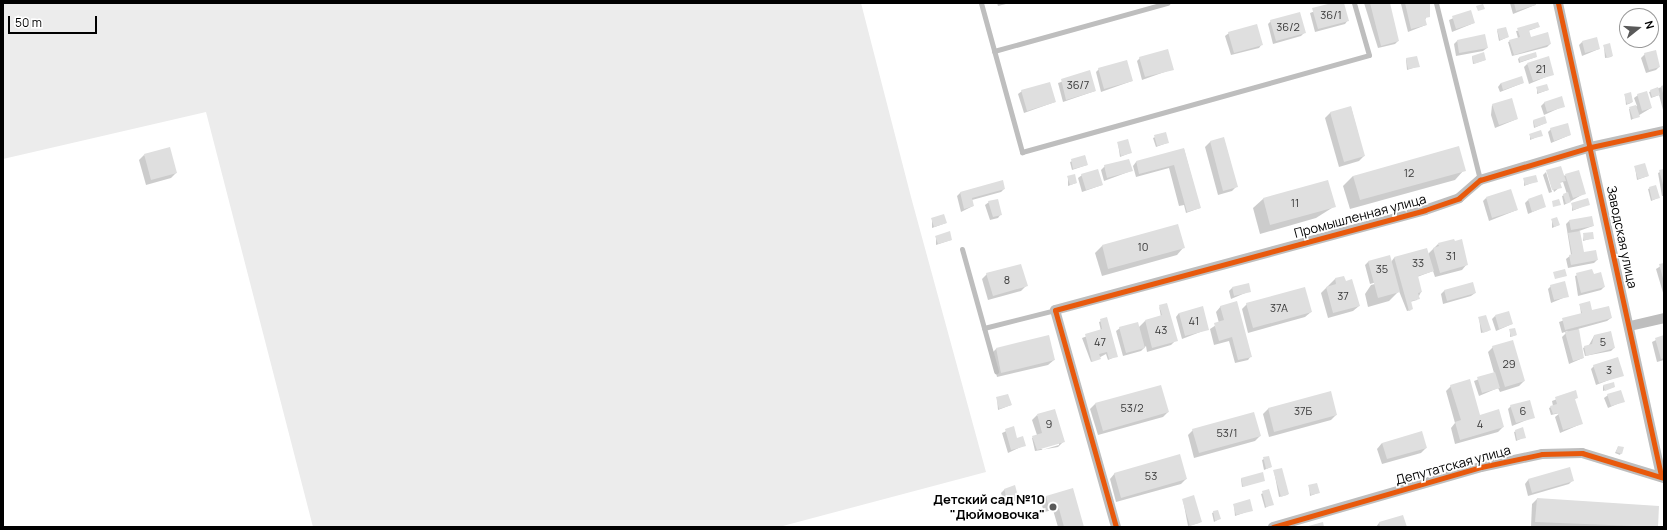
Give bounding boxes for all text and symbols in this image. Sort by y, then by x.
scale bar [10,8,99,34]
house number: 36/1 [1320,8,1342,22]
north arrow [1619,8,1659,48]
text: 50 m [15,14,42,31]
text: N [1642,19,1658,31]
house number: 36/2 [1276,20,1300,34]
house number: 21 [1536,62,1546,76]
house number: 36/7 [1067,78,1089,92]
house number: 12 [1404,166,1414,180]
street label: Заводская улица [1603,184,1641,290]
street label: Промышленная улица [1292,191,1428,241]
house number: 11 [1291,196,1299,210]
house number: 10 [1138,240,1148,254]
house number: 31 [1446,249,1456,263]
house number: 33 [1412,256,1424,270]
house number: 35 [1376,262,1388,276]
house number: 8 [1004,273,1010,287]
house number: 37 [1337,289,1349,303]
house number: 37А [1270,301,1288,315]
house number: 41 [1189,314,1199,328]
house number: 43 [1155,323,1167,337]
house number: 47 [1094,335,1106,349]
house number: 5 [1600,335,1606,349]
house number: 29 [1502,357,1516,371]
house number: 3 [1606,363,1612,377]
house number: 53/2 [1121,401,1143,415]
house number: 37Б [1294,404,1312,418]
house number: 6 [1520,404,1526,418]
house number: 9 [1046,417,1052,431]
house number: 4 [1477,417,1483,431]
house number: 53/1 [1217,426,1237,440]
street label: Депутатская улица [1394,442,1512,488]
house number: 53 [1145,469,1157,483]
place label: Детский сад №10 "Дюймовочка" [933,492,1045,523]
marker: Детский сад №10 "Дюймовочка" [1048,502,1058,512]

